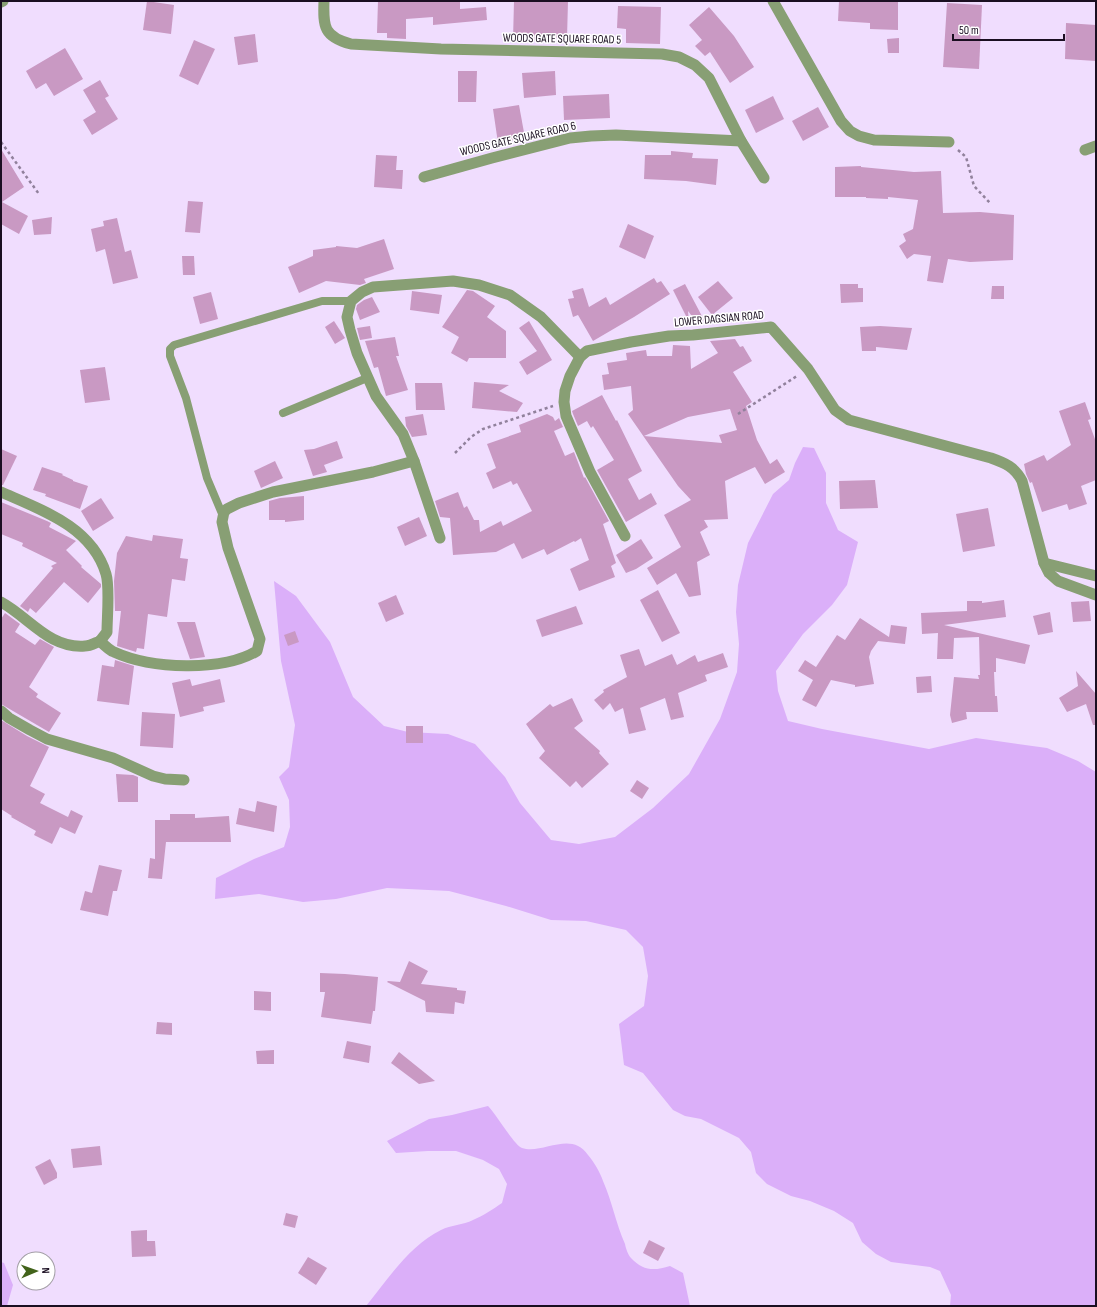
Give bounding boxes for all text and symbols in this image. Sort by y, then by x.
scale bar [953,16,1064,42]
text: 50 m [959,23,979,38]
street label: WOODS GATE SQUARE ROAD 5 [503,30,621,48]
street label: WOODS GATE SQUARE ROAD 6 [458,118,578,160]
street label: LOWER DAGSIAN ROAD [673,308,765,330]
north arrow [16,1251,56,1291]
text: N [39,1268,52,1274]

